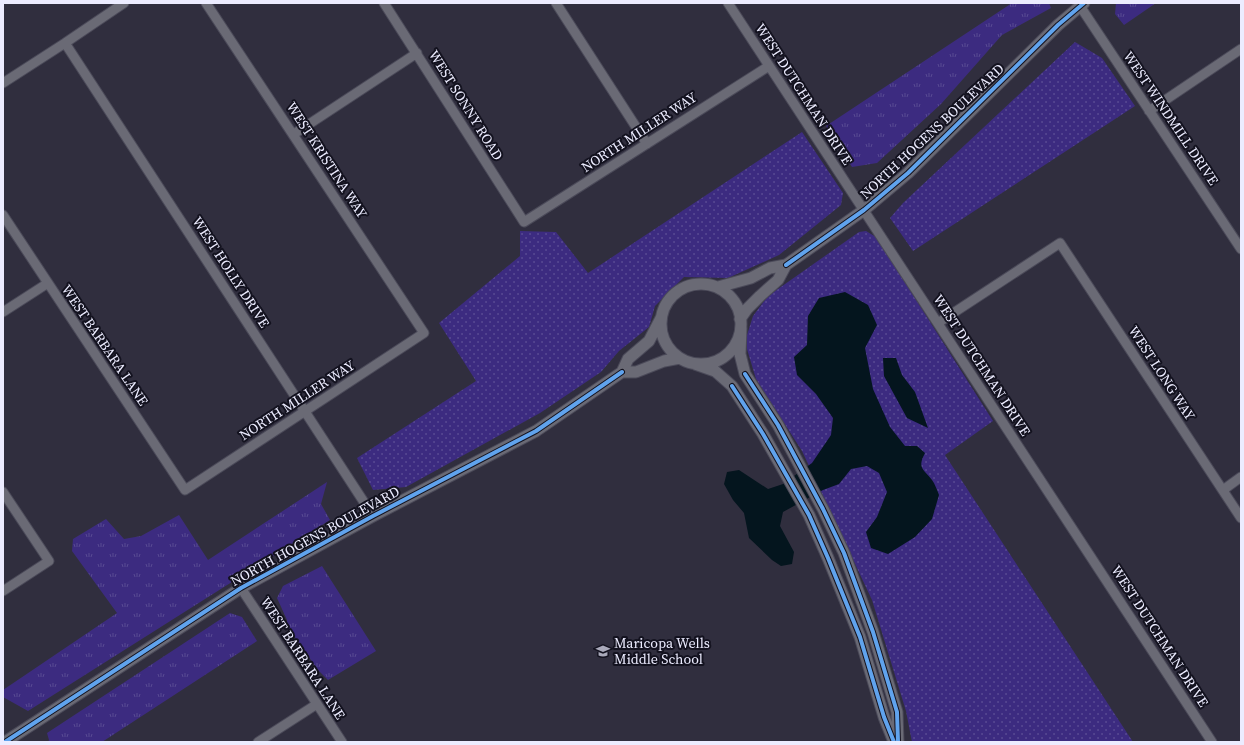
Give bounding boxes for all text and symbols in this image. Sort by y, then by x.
street label: WEST DUTCHMAN DRIVE [751,19,857,169]
street label: WEST SONNY ROAD [424,46,508,164]
street label: WEST WINDMILL DRIVE [1119,47,1223,189]
street label: NORTH HOGENS BOULEVARD [855,59,1009,203]
street label: NORTH MILLER WAY [577,87,701,177]
street label: WEST KRISTINA WAY [282,98,372,222]
street label: WEST HOLLY DRIVE [187,212,275,332]
street label: WEST BARBARA LANE [57,280,153,410]
street label: WEST DUTCHMAN DRIVE [929,290,1035,440]
street label: WEST LONG WAY [1124,322,1200,424]
street label: NORTH MILLER WAY [235,355,359,445]
street label: NORTH HOGENS BOULEVARD [227,481,403,591]
street label: WEST DUTCHMAN DRIVE [1107,561,1213,711]
street label: WEST BARBARA LANE [256,593,350,723]
place label: Maricopa Wells Middle School [614,633,710,669]
school or university icon: Maricopa Wells Middle School [595,643,611,659]

